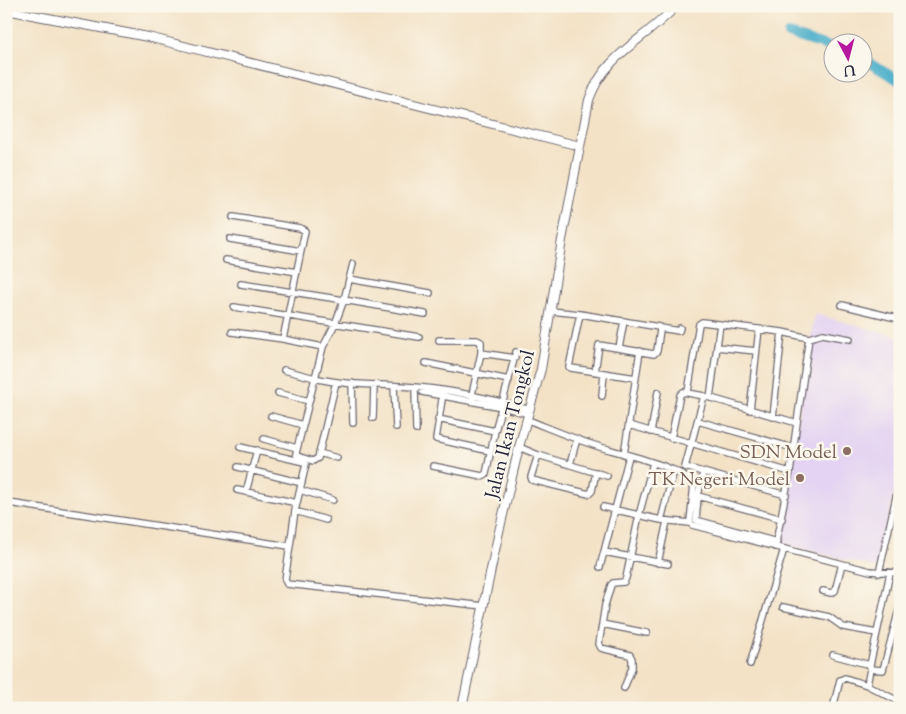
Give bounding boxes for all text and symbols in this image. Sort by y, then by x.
north arrow [824,32,874,82]
text: U [842,58,856,80]
street label: Jalan Ikan Tongkol [480,347,543,503]
place label: SDN Model [740,440,837,467]
marker: SDN Model [841,445,853,457]
place label: TK Negeri Model [648,467,790,494]
marker: TK Negeri Model [794,472,806,484]

